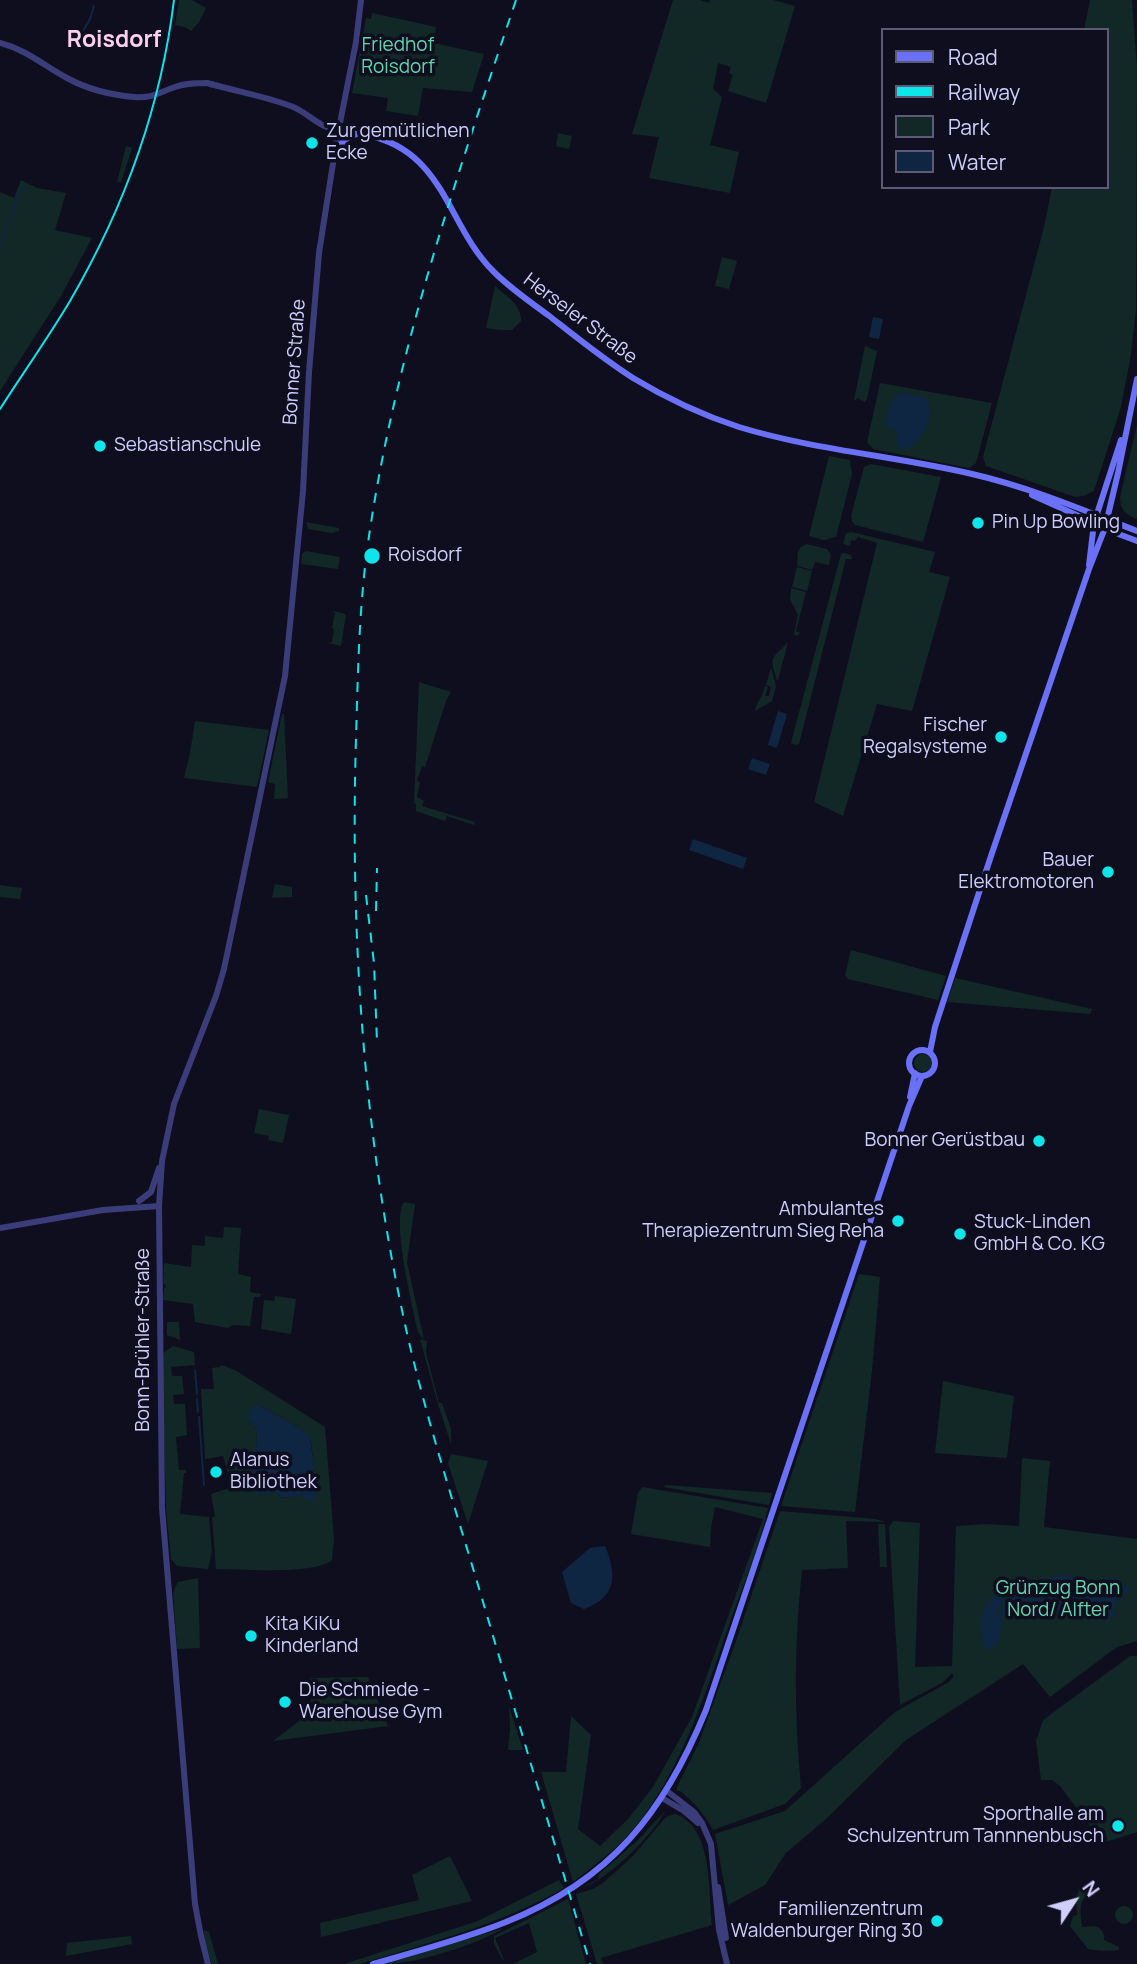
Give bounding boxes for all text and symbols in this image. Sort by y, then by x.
district label: Roisdorf [67,27,161,55]
legend [881,28,1109,189]
park label: Friedhof Roisdorf [361,35,435,79]
text: Road [948,43,998,71]
text: Railway [948,78,1020,106]
text: Park [948,113,990,141]
place label: Zur gemütlichen Ecke [326,121,469,165]
marker: Zur gemütlichen Ecke [304,135,320,151]
text: Water [948,148,1006,176]
street label: Herseler Straße [519,269,641,369]
street label: Bonner Straße [279,298,311,426]
place label: Sebastianschule [114,435,261,457]
marker: Sebastianschule [92,438,108,454]
place label: Pin Up Bowling [992,512,1120,534]
marker: Pin Up Bowling [970,515,986,531]
place label: Roisdorf [388,545,462,567]
marker: Roisdorf [362,546,382,566]
place label: Fischer Regalsysteme [863,715,987,759]
marker: Fischer Regalsysteme [993,729,1009,745]
place label: Bauer Elektromotoren [958,850,1094,894]
marker: Bauer Elektromotoren [1100,864,1116,880]
place label: Bonner Gerüstbau [865,1130,1025,1152]
marker: Bonner Gerüstbau [1031,1133,1047,1149]
place label: Ambulantes Therapiezentrum Sieg Reha [642,1199,884,1243]
place label: Stuck-Linden GmbH & Co. KG [974,1212,1105,1256]
marker: Ambulantes Therapiezentrum Sieg Reha [890,1213,906,1229]
marker: Stuck-Linden GmbH & Co. KG [952,1226,968,1242]
street label: Bonn-Brühler-Straße [133,1248,155,1432]
place label: Alanus Bibliothek [230,1450,317,1494]
marker: Alanus Bibliothek [208,1464,224,1480]
park label: Grünzug Bonn Nord/ Alfter [996,1578,1120,1622]
place label: Kita KiKu Kinderland [265,1614,359,1658]
marker: Kita KiKu Kinderland [243,1628,259,1644]
place label: Die Schmiede - Warehouse Gym [299,1680,442,1724]
marker: Die Schmiede - Warehouse Gym [277,1694,293,1710]
place label: Sporthalle am Schulzentrum Tannnenbusch [847,1804,1104,1848]
marker: Sporthalle am Schulzentrum Tannnenbusch [1110,1818,1126,1834]
north arrow [1039,1866,1109,1936]
text: N [1076,1875,1106,1902]
place label: Familienzentrum Waldenburger Ring 30 [731,1899,923,1943]
marker: Familienzentrum Waldenburger Ring 30 [929,1913,945,1929]

